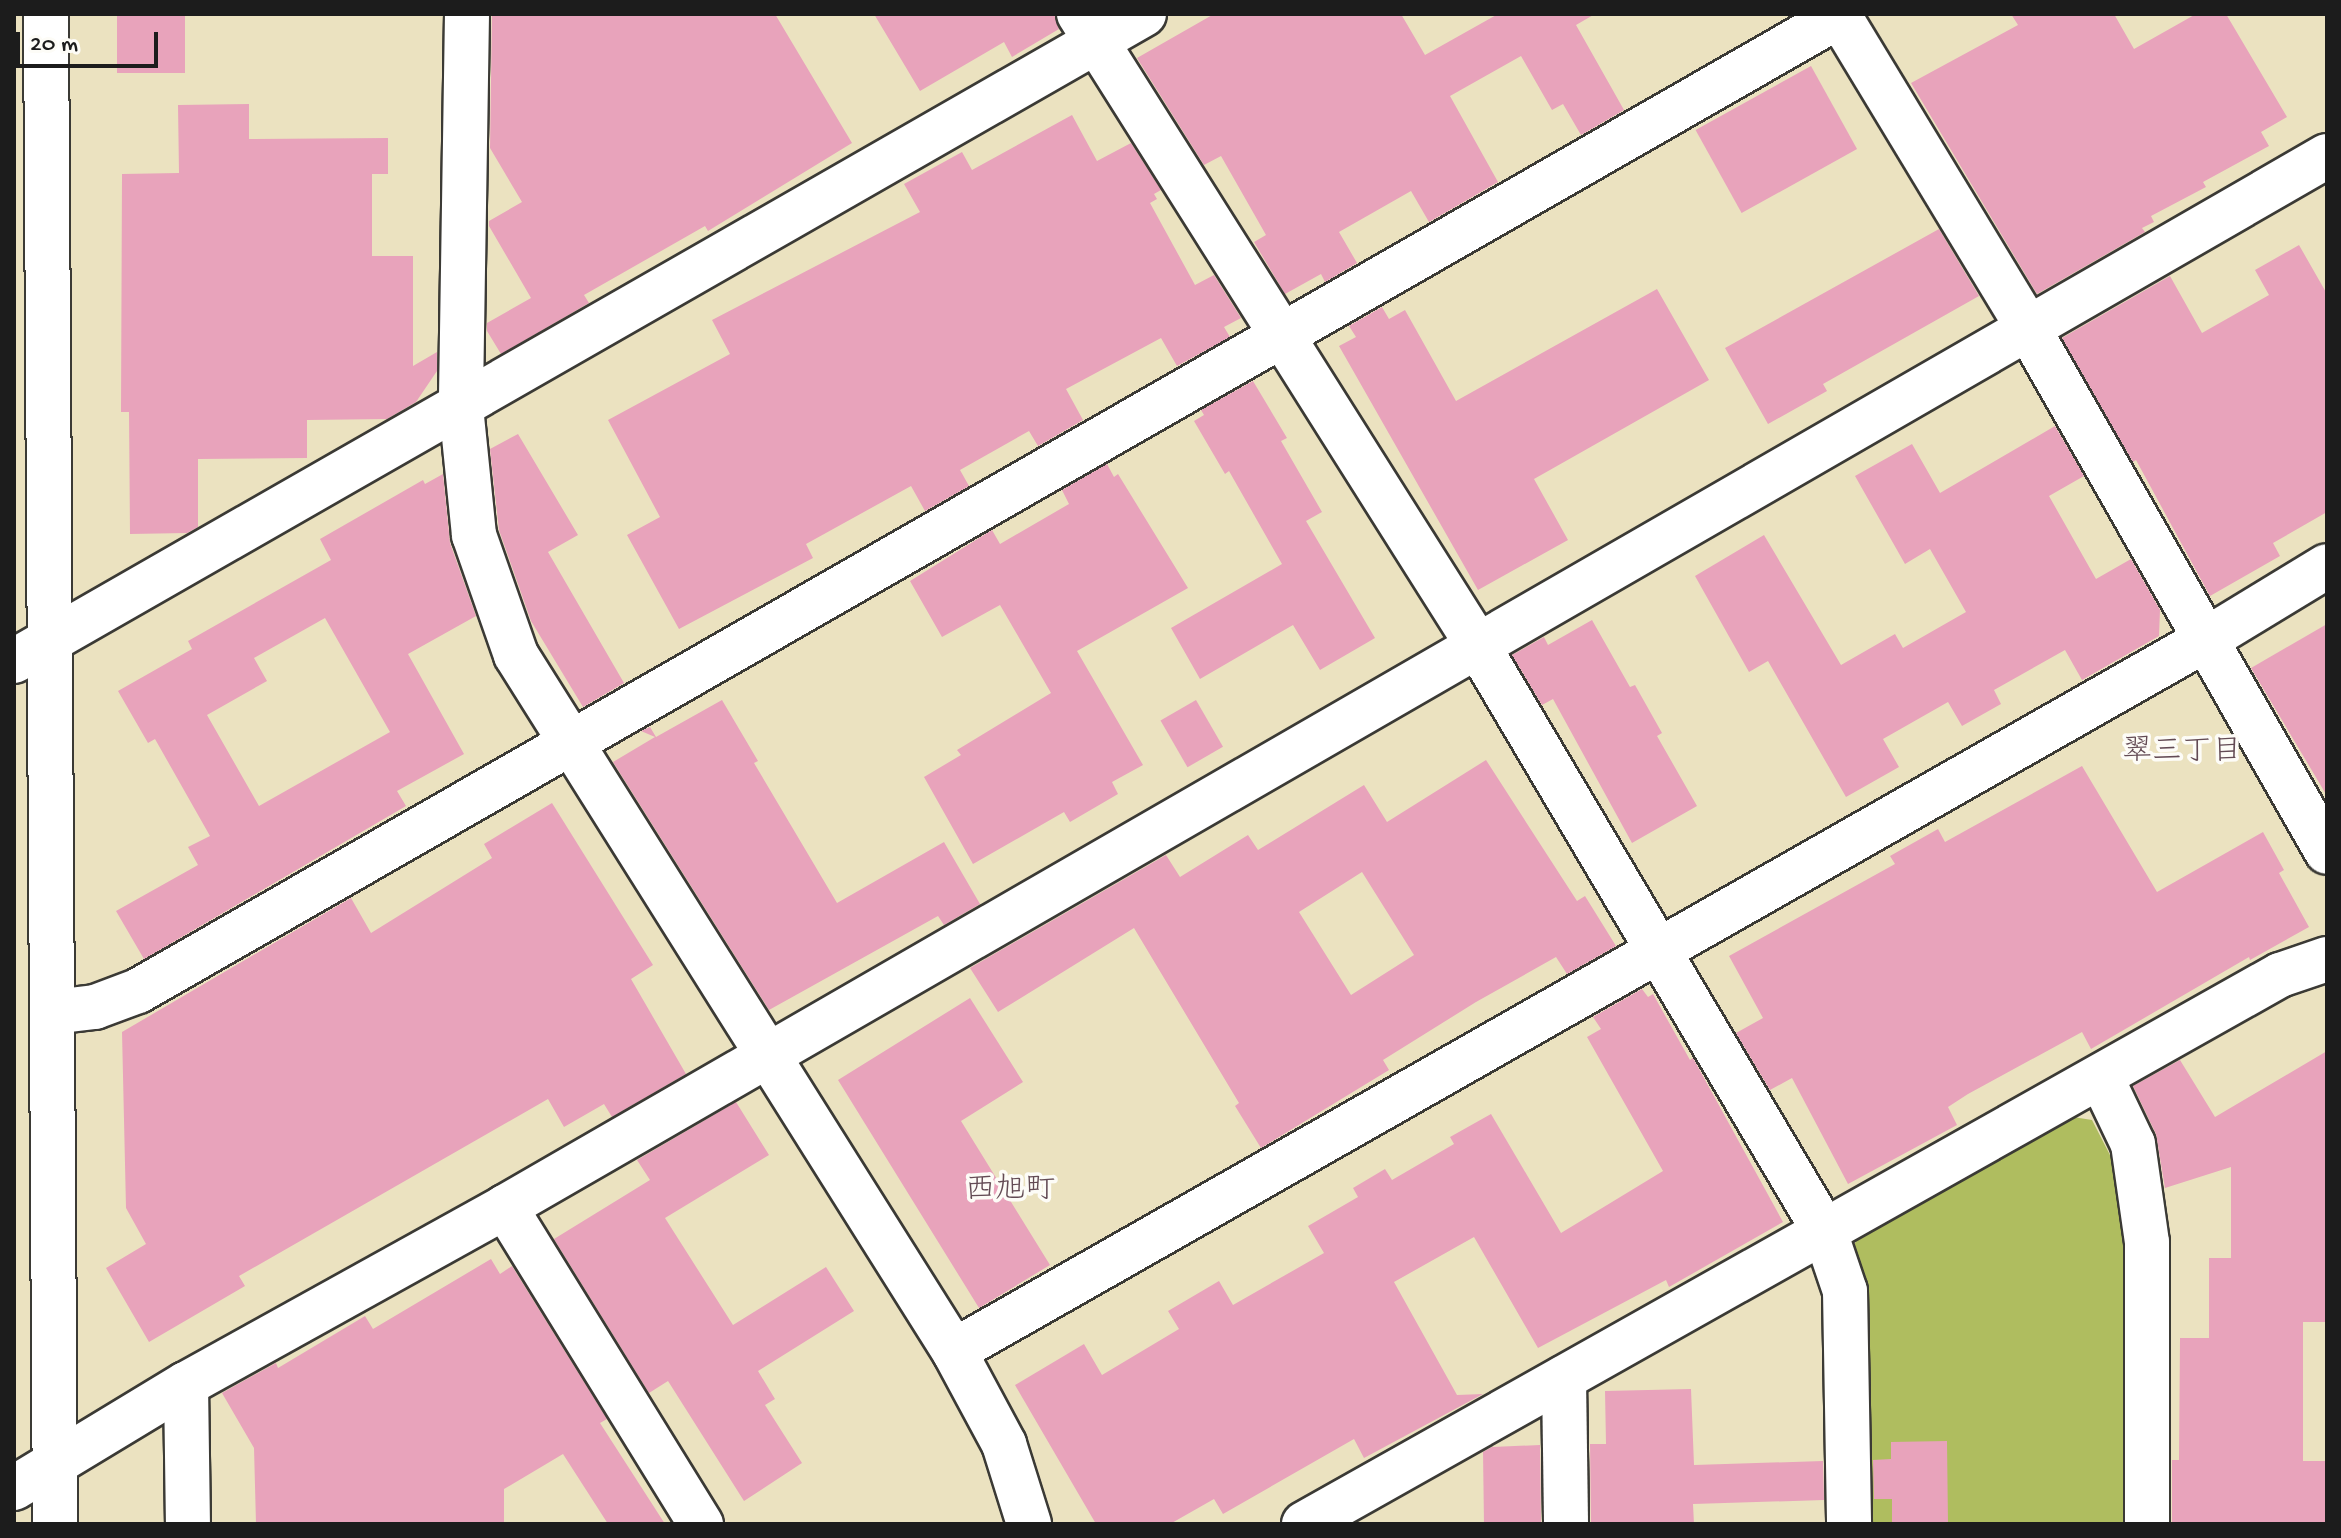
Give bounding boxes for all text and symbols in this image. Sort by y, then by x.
scale bar [20,16,162,66]
text: 20 m [30,31,78,60]
district label: 翠三丁目 [2122,736,2242,772]
district label: 西旭町 [965,1174,1055,1210]

